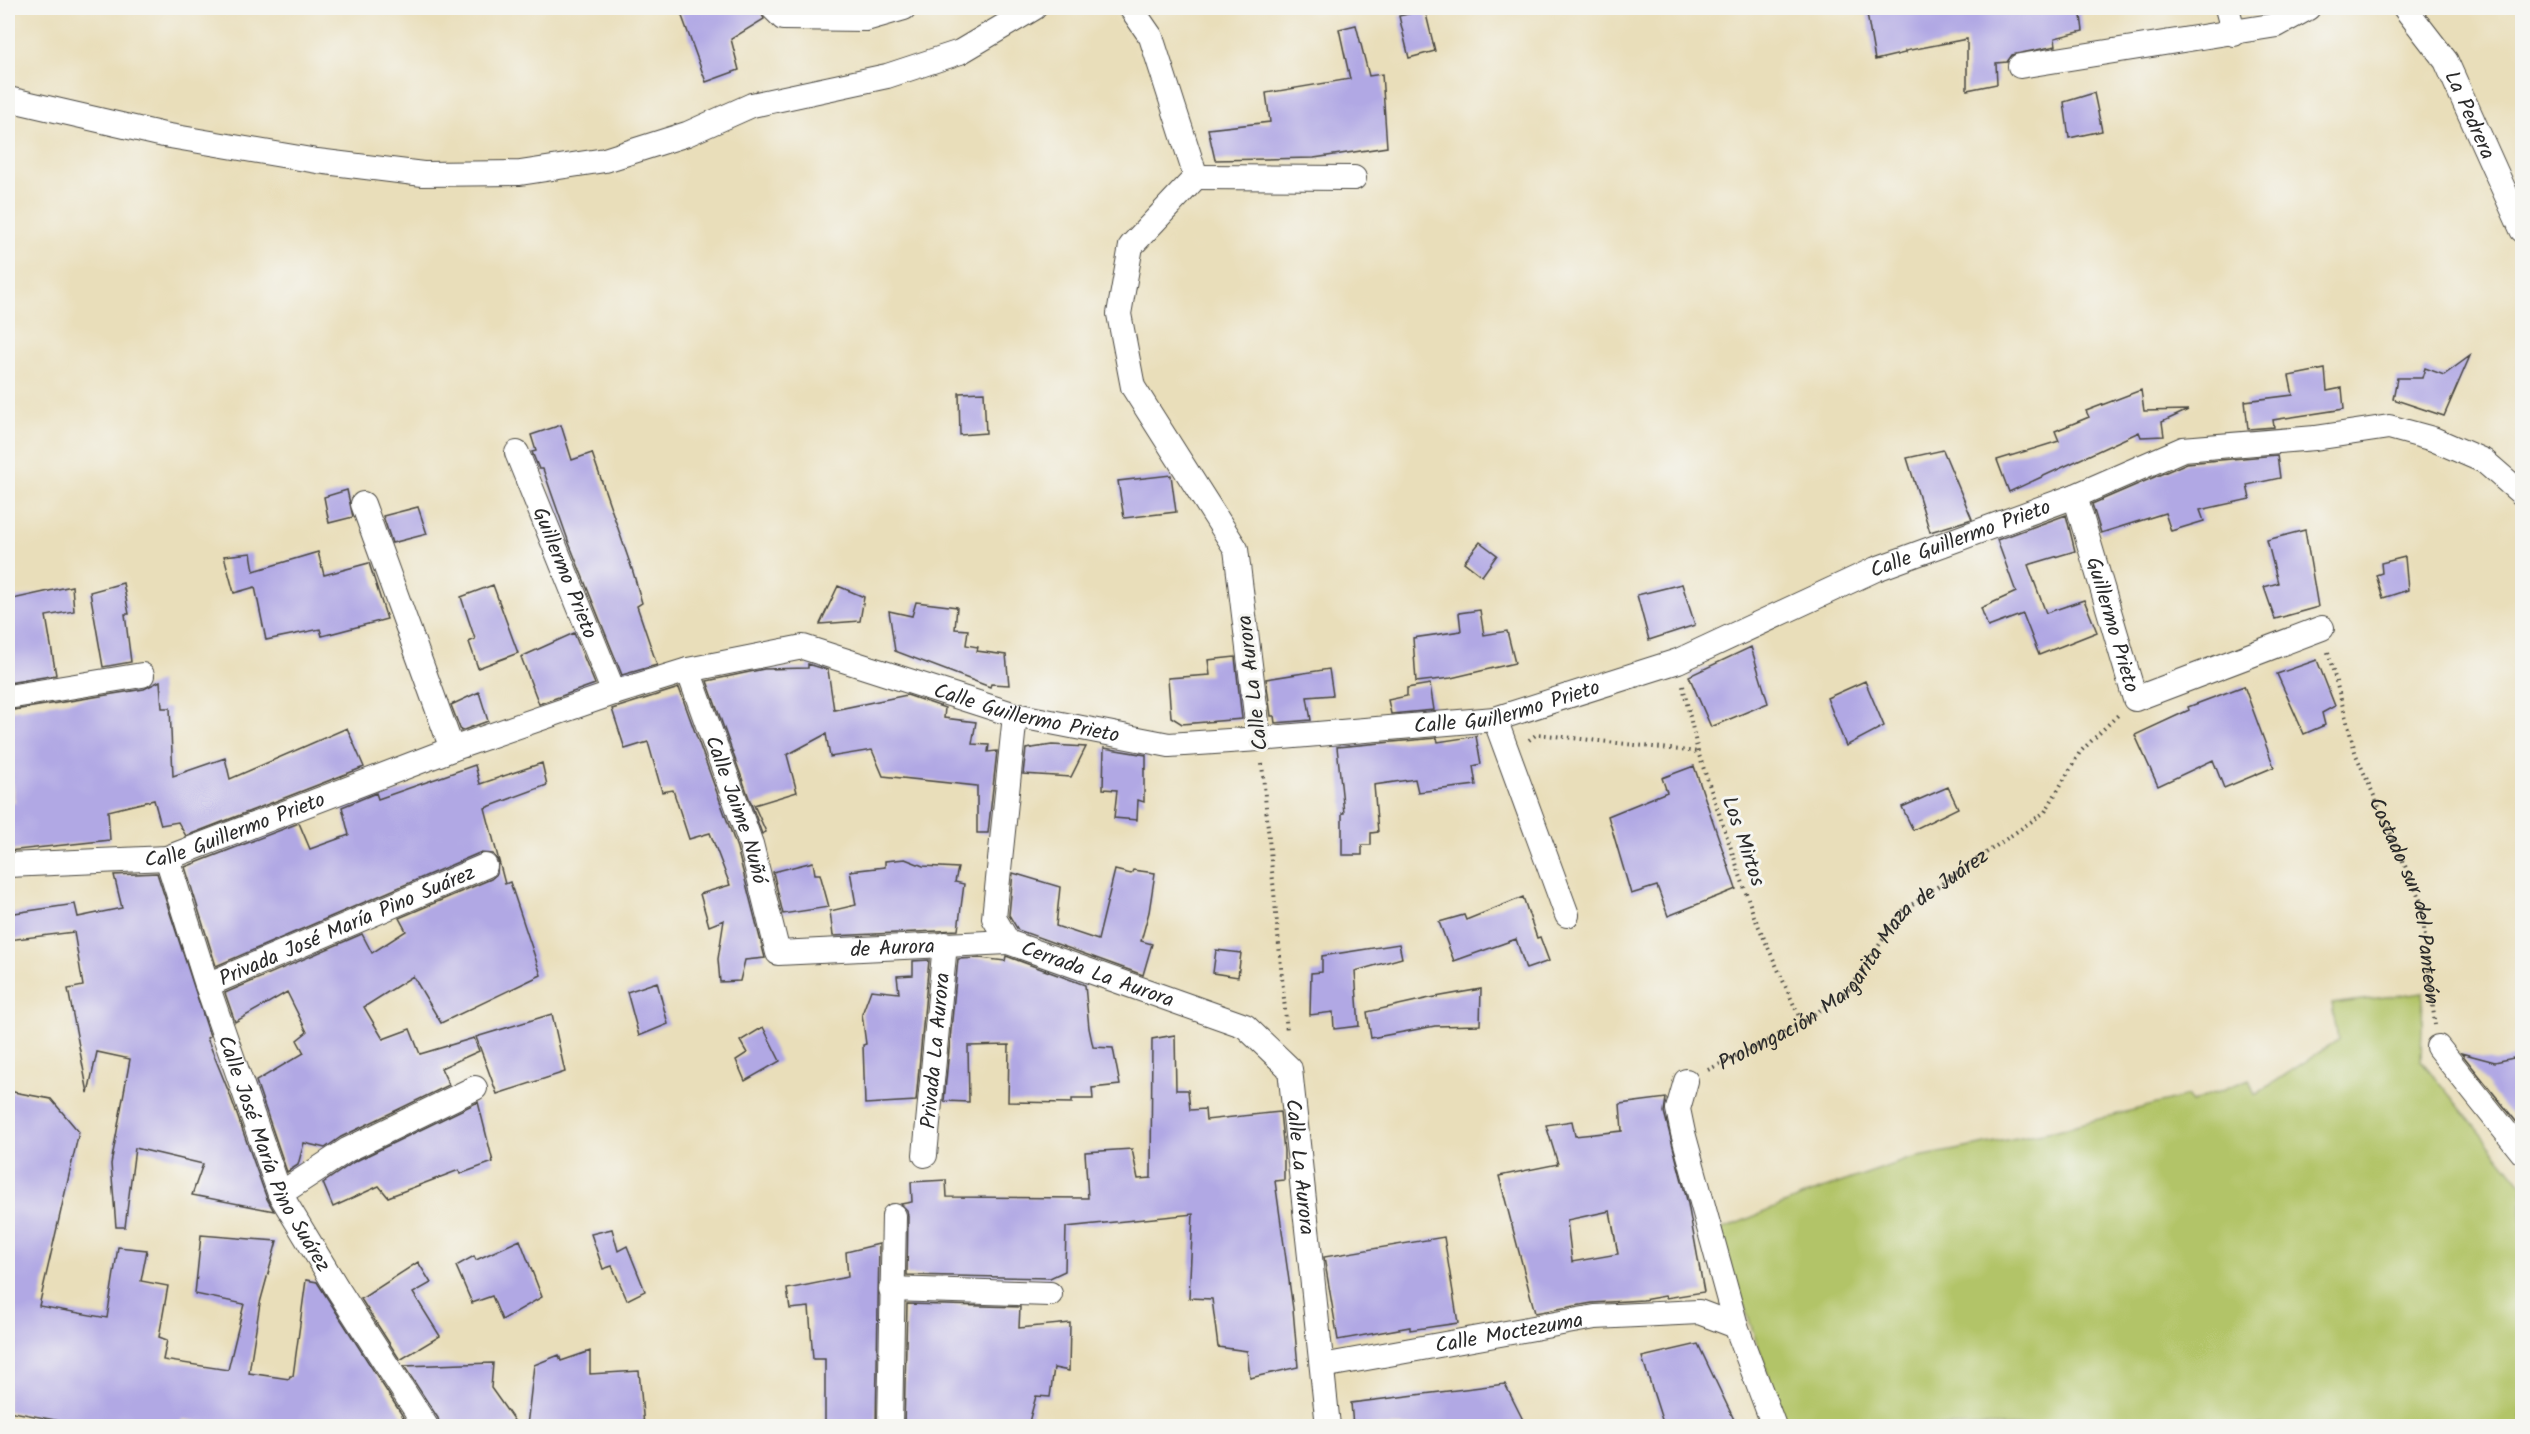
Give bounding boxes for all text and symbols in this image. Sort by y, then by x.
street label: La Pedrera [2434,66,2503,165]
street label: Calle Guillermo Prieto [1866,491,2056,588]
street label: Guillermo Prieto [522,502,605,644]
street label: Guillermo Prieto [2076,553,2147,697]
street label: Calle La Aurora [1229,613,1278,753]
street label: Calle Guillermo Prieto [1413,672,1605,744]
street label: Calle Guillermo Prieto [929,675,1122,753]
street label: Calle Jaime Nuñó [695,731,776,889]
street label: Calle Guillermo Prieto [144,784,330,877]
street label: Los Mirtos [1712,792,1773,891]
street label: Costado sur del Panteón [2359,792,2448,1006]
street label: Prolongación Margarita Maza de Juárez [1713,841,1996,1080]
street label: Privada José María Pino Suárez [214,857,481,996]
street label: de Aurora [850,931,936,968]
street label: Cerrada La Aurora [1016,933,1178,1018]
street label: Privada La Aurora [913,971,960,1130]
street label: Calle José María Pino Suárez [208,1031,339,1279]
street label: Calle La Aurora [1275,1097,1323,1237]
street label: Calle Moctezuma [1433,1304,1586,1363]

